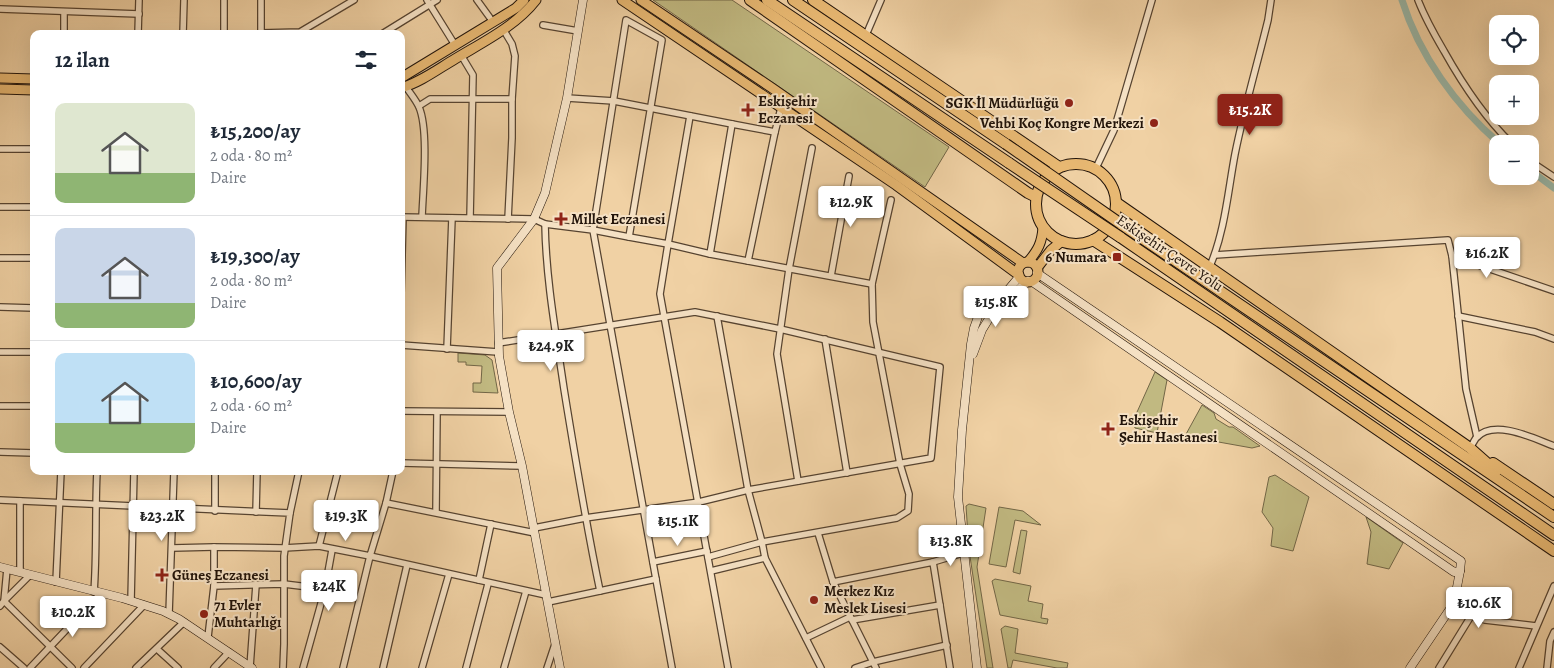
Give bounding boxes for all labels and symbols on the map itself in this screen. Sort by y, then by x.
place label: Eskişehir Eczanesi [758,91,817,128]
place label: SGK İl Müdürlüğü [946,93,1060,113]
pin: ₺15.2K [1209,94,1291,136]
marker: SGK İl Müdürlüğü [1063,97,1075,109]
marker: Eskişehir Eczanesi [742,104,754,116]
place label: Vehbi Koç Kongre Merkezi [979,113,1145,133]
marker: Vehbi Koç Kongre Merkezi [1148,117,1160,129]
pin: ₺12.9K [810,186,892,228]
place label: Millet Eczanesi [571,209,666,229]
street label: Eskişehir Çevre Yolu [1113,210,1228,297]
marker: Millet Eczanesi [555,213,567,225]
pin: ₺16.2K [1446,236,1528,279]
place label: 6 Numara [1045,247,1108,267]
marker: 6 Numara [1111,251,1123,263]
pin: ₺15.8K [955,286,1037,328]
pin: ₺24.9K [510,330,592,372]
place label: Eskişehir Şehir Hastanesi [1119,410,1218,447]
marker: Eskişehir Şehir Hastanesi [1101,422,1115,436]
pin: ₺23.2K [121,500,203,542]
pin: ₺19.3K [305,500,387,542]
pin: ₺15.1K [637,504,719,547]
pin: ₺13.8K [910,524,992,567]
place label: Güneş Eczanesi [172,565,270,585]
marker: Güneş Eczanesi [156,569,168,581]
pin: ₺24K [299,570,359,612]
place label: Merkez Kız Meslek Lisesi [824,581,907,618]
pin: ₺10.6K [1438,586,1520,629]
marker: Merkez Kız Meslek Lisesi [808,594,820,606]
place label: 71 Evler Muhtarlığı [214,595,282,632]
pin: ₺10.2K [32,596,114,638]
marker: 71 Evler Muhtarlığı [198,608,210,620]

